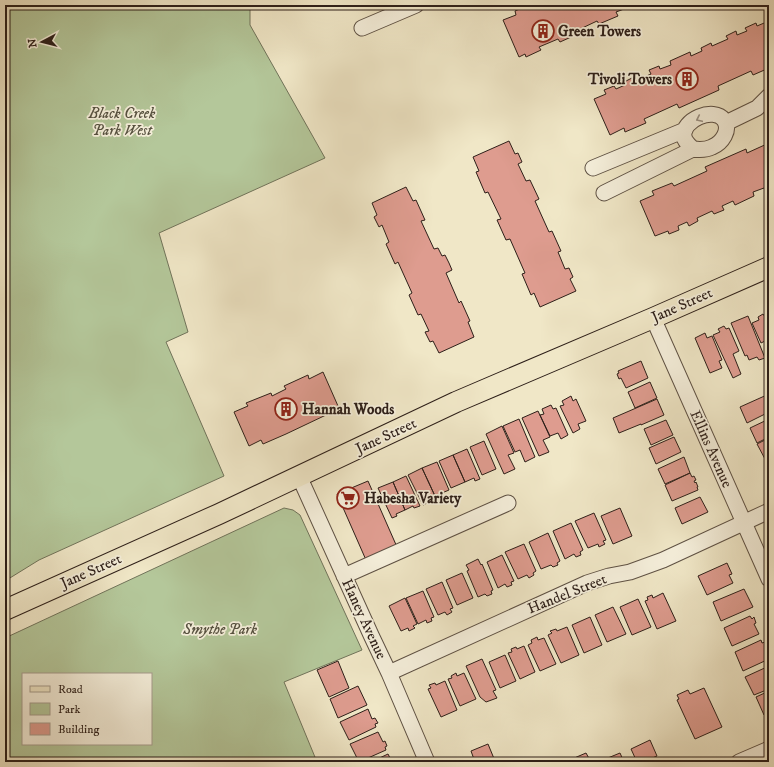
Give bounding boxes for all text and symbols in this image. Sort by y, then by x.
building icon: Green Towers [530,18,556,44]
north arrow [22,22,62,62]
place label: Green Towers [558,22,641,41]
text: N [26,38,41,48]
building icon: Tivoli Towers [674,66,700,92]
place label: Tivoli Towers [587,70,672,89]
park label: Black Creek Park West [88,104,156,140]
one-way arrow [696,114,703,122]
street label: Jane Street [647,283,716,328]
building icon: Hannah Woods [273,396,299,422]
place label: Hannah Woods [302,400,394,419]
street label: Ellins Avenue [685,407,737,491]
street label: Jane Street [351,414,420,459]
supermarket icon: Habesha Variety [335,485,361,511]
place label: Habesha Variety [364,489,462,508]
street label: Jane Street [56,549,125,594]
street label: Handel Street [525,569,610,618]
street label: Haney Avenue [337,576,391,662]
park label: Smythe Park [182,620,258,639]
legend [22,673,152,745]
text: Road [58,682,83,697]
text: Park [58,702,80,717]
text: Building [58,722,99,737]

